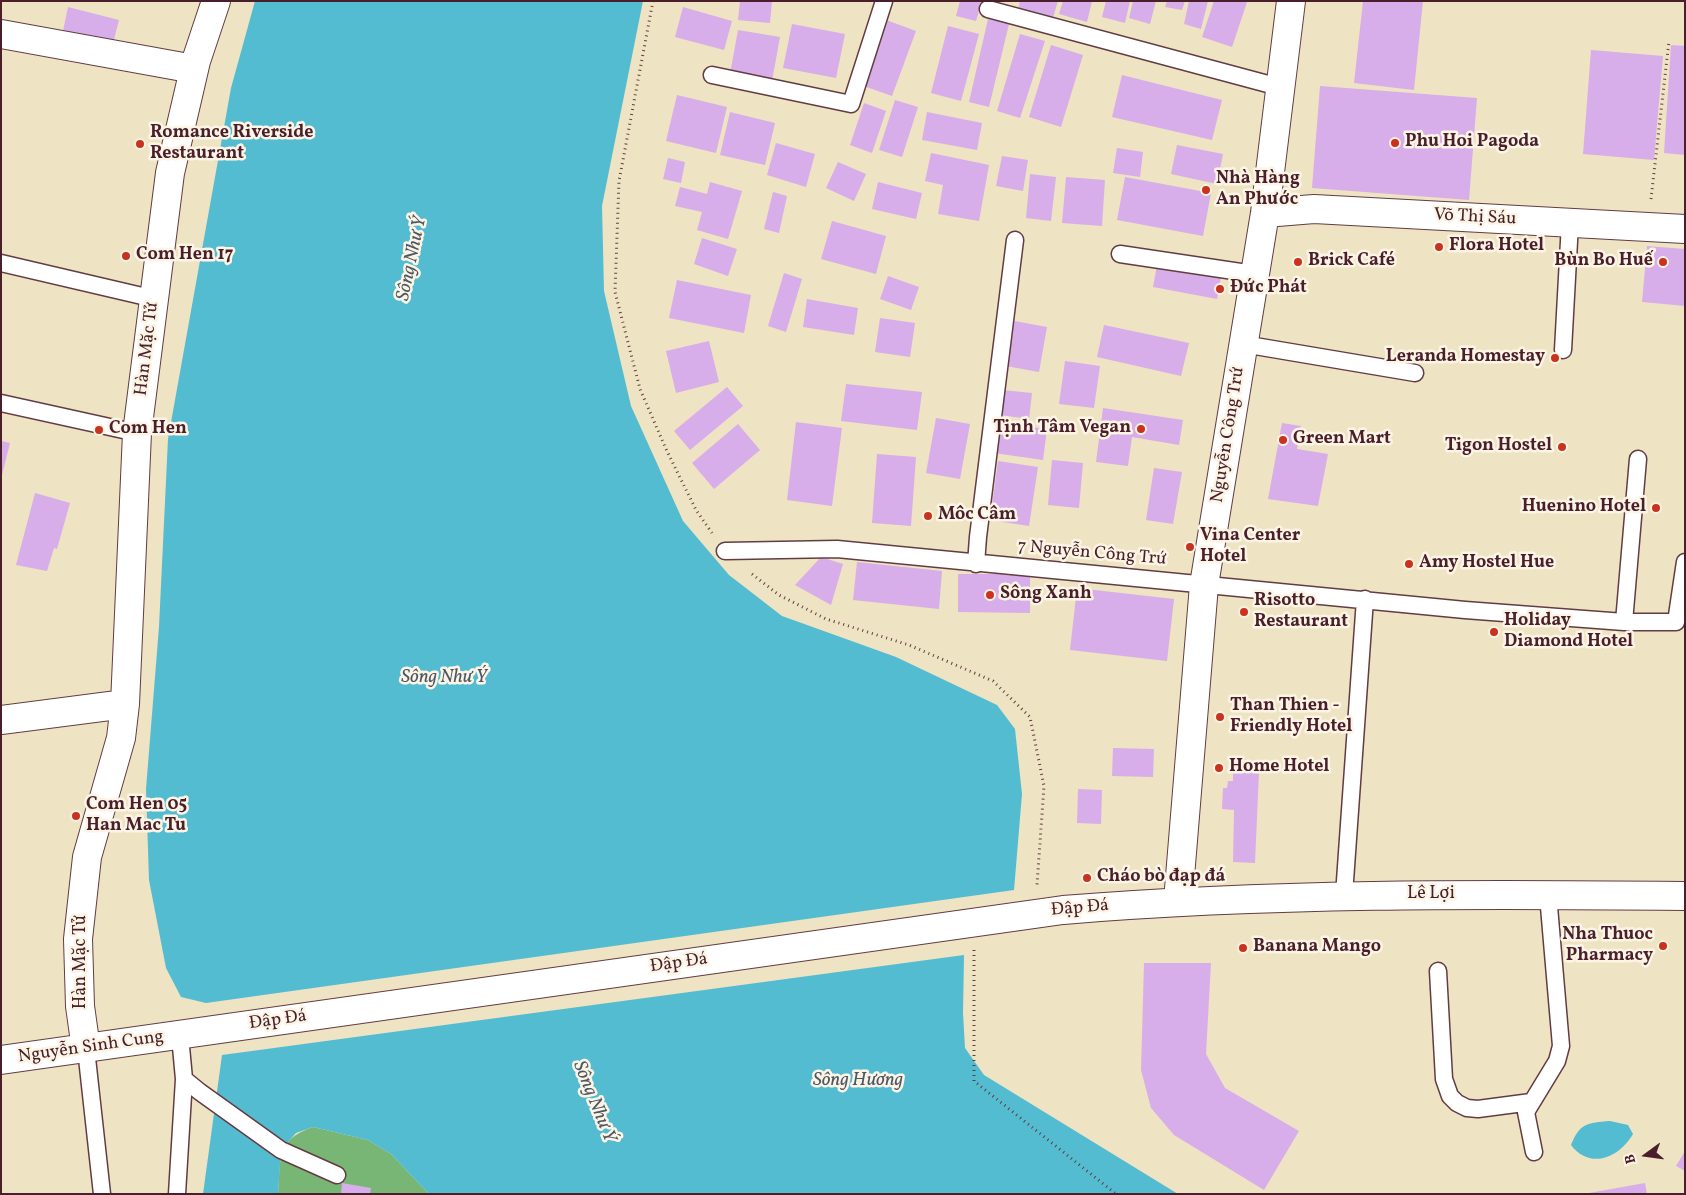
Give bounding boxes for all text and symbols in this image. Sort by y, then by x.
place label: Romance Riverside Restaurant [150,123,313,166]
place label: Phu Hoi Pagoda [1405,132,1539,154]
marker: Phu Hoi Pagoda [1389,137,1401,149]
marker: Romance Riverside Restaurant [134,138,146,150]
place label: Nhà Hàng An Phước [1216,169,1300,212]
marker: Nhà Hàng An Phước [1200,184,1212,196]
street label: Võ Thị Sáu [1433,205,1517,231]
water label: Sông Như Ý [393,215,433,303]
place label: Flora Hotel [1449,236,1544,258]
marker: Flora Hotel [1433,241,1445,253]
place label: Com Hen 17 [136,245,233,267]
marker: Com Hen 17 [120,250,132,262]
place label: Brick Café [1308,251,1395,273]
place label: Bùn Bo Huế [1554,251,1653,273]
marker: Brick Café [1292,256,1304,268]
marker: Bùn Bo Huế [1657,256,1669,268]
place label: Đức Phát [1230,278,1307,300]
marker: Đức Phát [1214,283,1226,295]
street label: Hàn Mặc Tử [132,301,164,397]
place label: Leranda Homestay [1386,347,1545,369]
marker: Leranda Homestay [1549,352,1561,364]
street label: Nguyễn Công Trứ [1208,365,1250,505]
place label: Tịnh Tâm Vegan [993,418,1131,440]
place label: Com Hen [109,419,187,441]
marker: Tịnh Tâm Vegan [1135,423,1147,435]
marker: Com Hen [93,424,105,436]
place label: Green Mart [1293,429,1391,451]
marker: Green Mart [1277,434,1289,446]
place label: Tigon Hostel [1445,436,1552,458]
marker: Tigon Hostel [1556,441,1568,453]
place label: Huenino Hotel [1522,497,1646,519]
marker: Huenino Hotel [1650,502,1662,514]
place label: Môc Câm [938,505,1016,527]
marker: Môc Câm [922,510,934,522]
place label: Vina Center Hotel [1200,526,1300,568]
street label: 7 Nguyễn Công Trứ [1017,537,1167,571]
marker: Vina Center Hotel [1184,541,1196,553]
place label: Amy Hostel Hue [1419,553,1554,575]
marker: Amy Hostel Hue [1403,558,1415,570]
place label: Sông Xanh [1000,584,1092,606]
marker: Sông Xanh [984,589,996,601]
place label: Risotto Restaurant [1254,591,1348,634]
marker: Risotto Restaurant [1238,606,1250,618]
place label: Holiday Diamond Hotel [1504,611,1633,654]
marker: Holiday Diamond Hotel [1488,626,1500,638]
water label: Sông Như Ý [401,668,487,690]
place label: Than Thien - Friendly Hotel [1230,696,1352,739]
marker: Than Thien - Friendly Hotel [1214,711,1226,723]
place label: Home Hotel [1229,757,1329,779]
marker: Home Hotel [1213,762,1225,774]
place label: Com Hen 05 Han Mac Tu [86,795,187,838]
marker: Com Hen 05 Han Mac Tu [70,810,82,822]
place label: Cháo bò đạp đá [1097,867,1225,889]
marker: Cháo bò đạp đá [1081,872,1093,884]
street label: Lê Lợi [1407,884,1455,906]
street label: Đập Đá [1050,896,1110,922]
street label: Hàn Mặc Tử [71,915,93,1009]
place label: Nha Thuoc Pharmacy [1562,925,1653,968]
place label: Banana Mango [1253,937,1381,959]
marker: Nha Thuoc Pharmacy [1657,940,1669,952]
marker: Banana Mango [1237,942,1249,954]
street label: Đập Đá [649,949,709,979]
street label: Đập Đá [248,1006,308,1036]
street label: Nguyễn Sinh Cung [17,1027,165,1069]
water label: Sông Như Ý [566,1058,620,1146]
water label: Sông Hương [813,1071,903,1093]
north arrow [1621,1130,1671,1180]
text: B [1621,1152,1641,1166]

